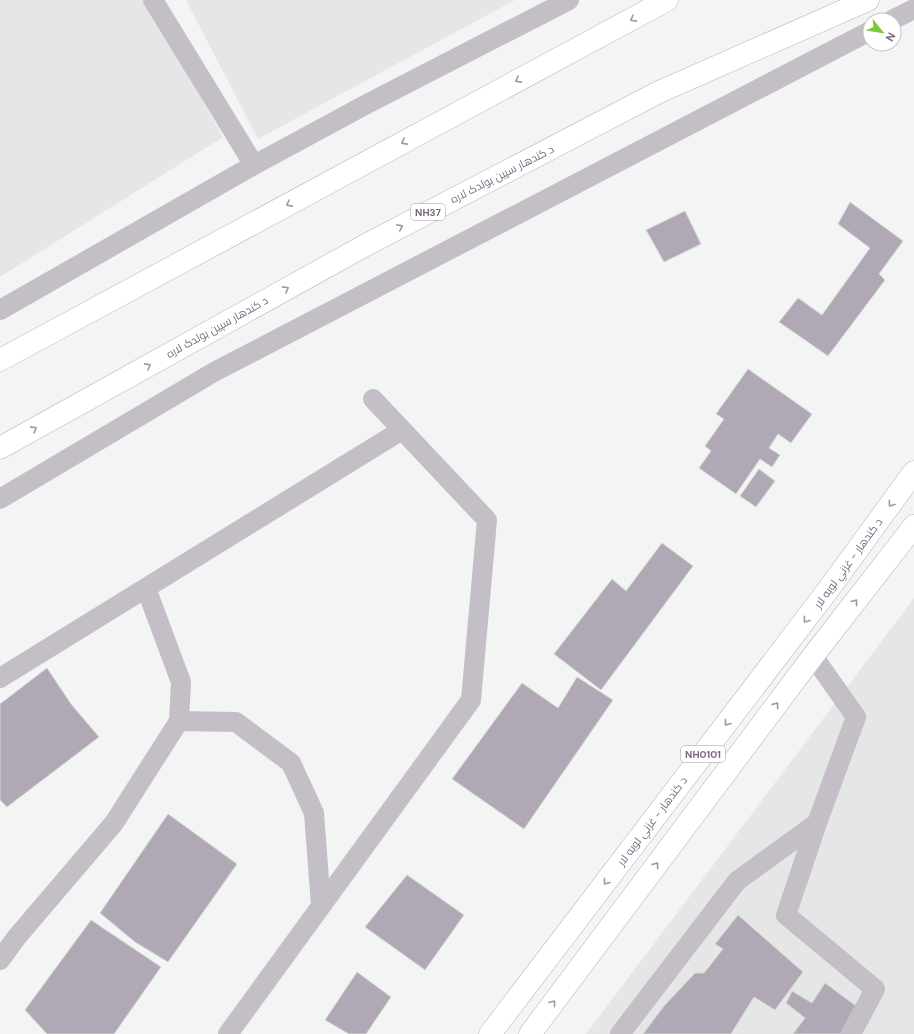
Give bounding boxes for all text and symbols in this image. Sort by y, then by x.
north arrow [862,12,902,52]
one-way arrow [629,14,637,21]
text: N [883,30,899,44]
one-way arrow [515,76,522,83]
one-way arrow [401,137,408,145]
street label: د کندهار سپین بولدک لاره [448,142,556,206]
one-way arrow [286,199,294,207]
road number: NH37 [411,204,445,220]
one-way arrow [396,224,403,232]
one-way arrow [282,287,289,294]
street label: د کندهار سپین بولدک لاره [164,293,270,361]
one-way arrow [144,363,151,371]
one-way arrow [30,427,37,434]
one-way arrow [889,499,896,506]
street label: د کندهار - غزني لويه لار [810,515,887,613]
one-way arrow [850,599,857,606]
one-way arrow [803,615,810,622]
one-way arrow [771,702,778,709]
one-way arrow [725,718,732,725]
road number: NH0101 [681,746,725,762]
street label: د کندهار - غزني لويه لار [613,774,692,870]
one-way arrow [651,862,659,869]
one-way arrow [603,878,610,885]
one-way arrow [548,1000,555,1007]

